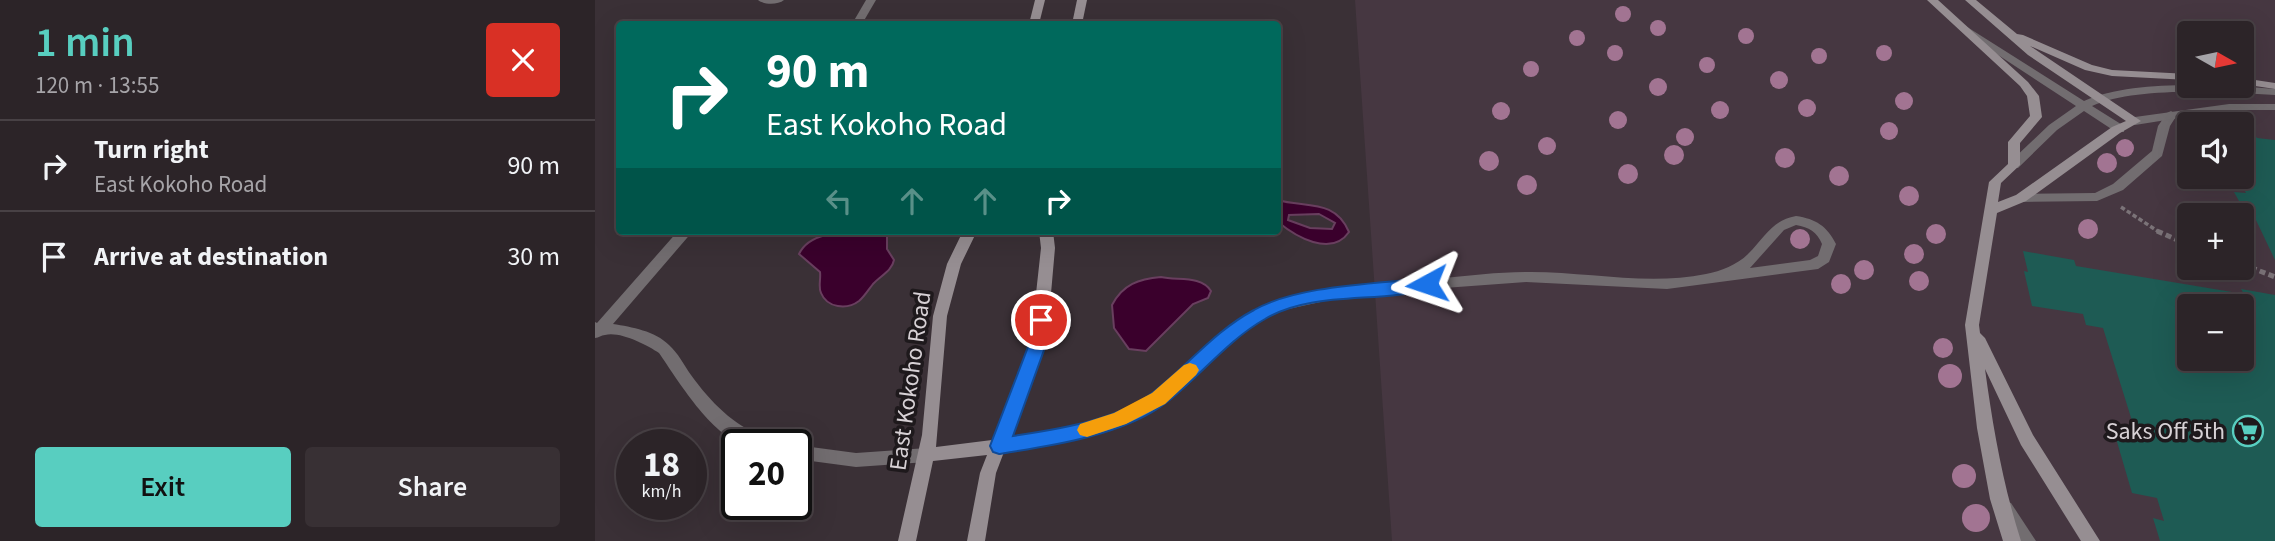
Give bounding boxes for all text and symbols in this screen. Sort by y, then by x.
text: 1 min [35,13,135,73]
north arrow [2177,21,2254,98]
map controls [2177,21,2254,371]
button: close [486,23,560,97]
text: 90 m [766,37,870,107]
icon: right [651,49,742,140]
text: 120 m · 13:55 [35,69,159,102]
text: East Kokoho Road [766,102,1007,148]
button: sound [2177,112,2254,189]
text: Turn right [94,131,209,168]
icon: right [35,147,73,185]
text: 90 m [507,147,560,184]
text: East Kokoho Road [94,168,267,201]
icon: left [820,182,858,220]
icon: ahead [893,182,931,220]
icon: ahead [966,182,1004,220]
icon: right [1039,182,1077,220]
button: + [2177,203,2254,280]
icon: arrive [35,238,73,276]
text: Arrive at destination [94,238,328,275]
text: 30 m [507,238,560,275]
position arrow [1390,247,1464,321]
street label: East Kokoho Road [881,289,940,473]
pin [1011,290,1071,350]
button: − [2177,294,2254,371]
icon: arrive [1022,301,1060,339]
place label: Saks Off 5th [2106,414,2225,449]
supermarket icon: Saks Off 5th [2231,414,2265,448]
speed limit sign: 20 [721,429,812,520]
text: 18 [643,440,680,490]
button: Exit [35,447,291,527]
button: Share [305,447,560,527]
text: km/h [642,479,681,504]

